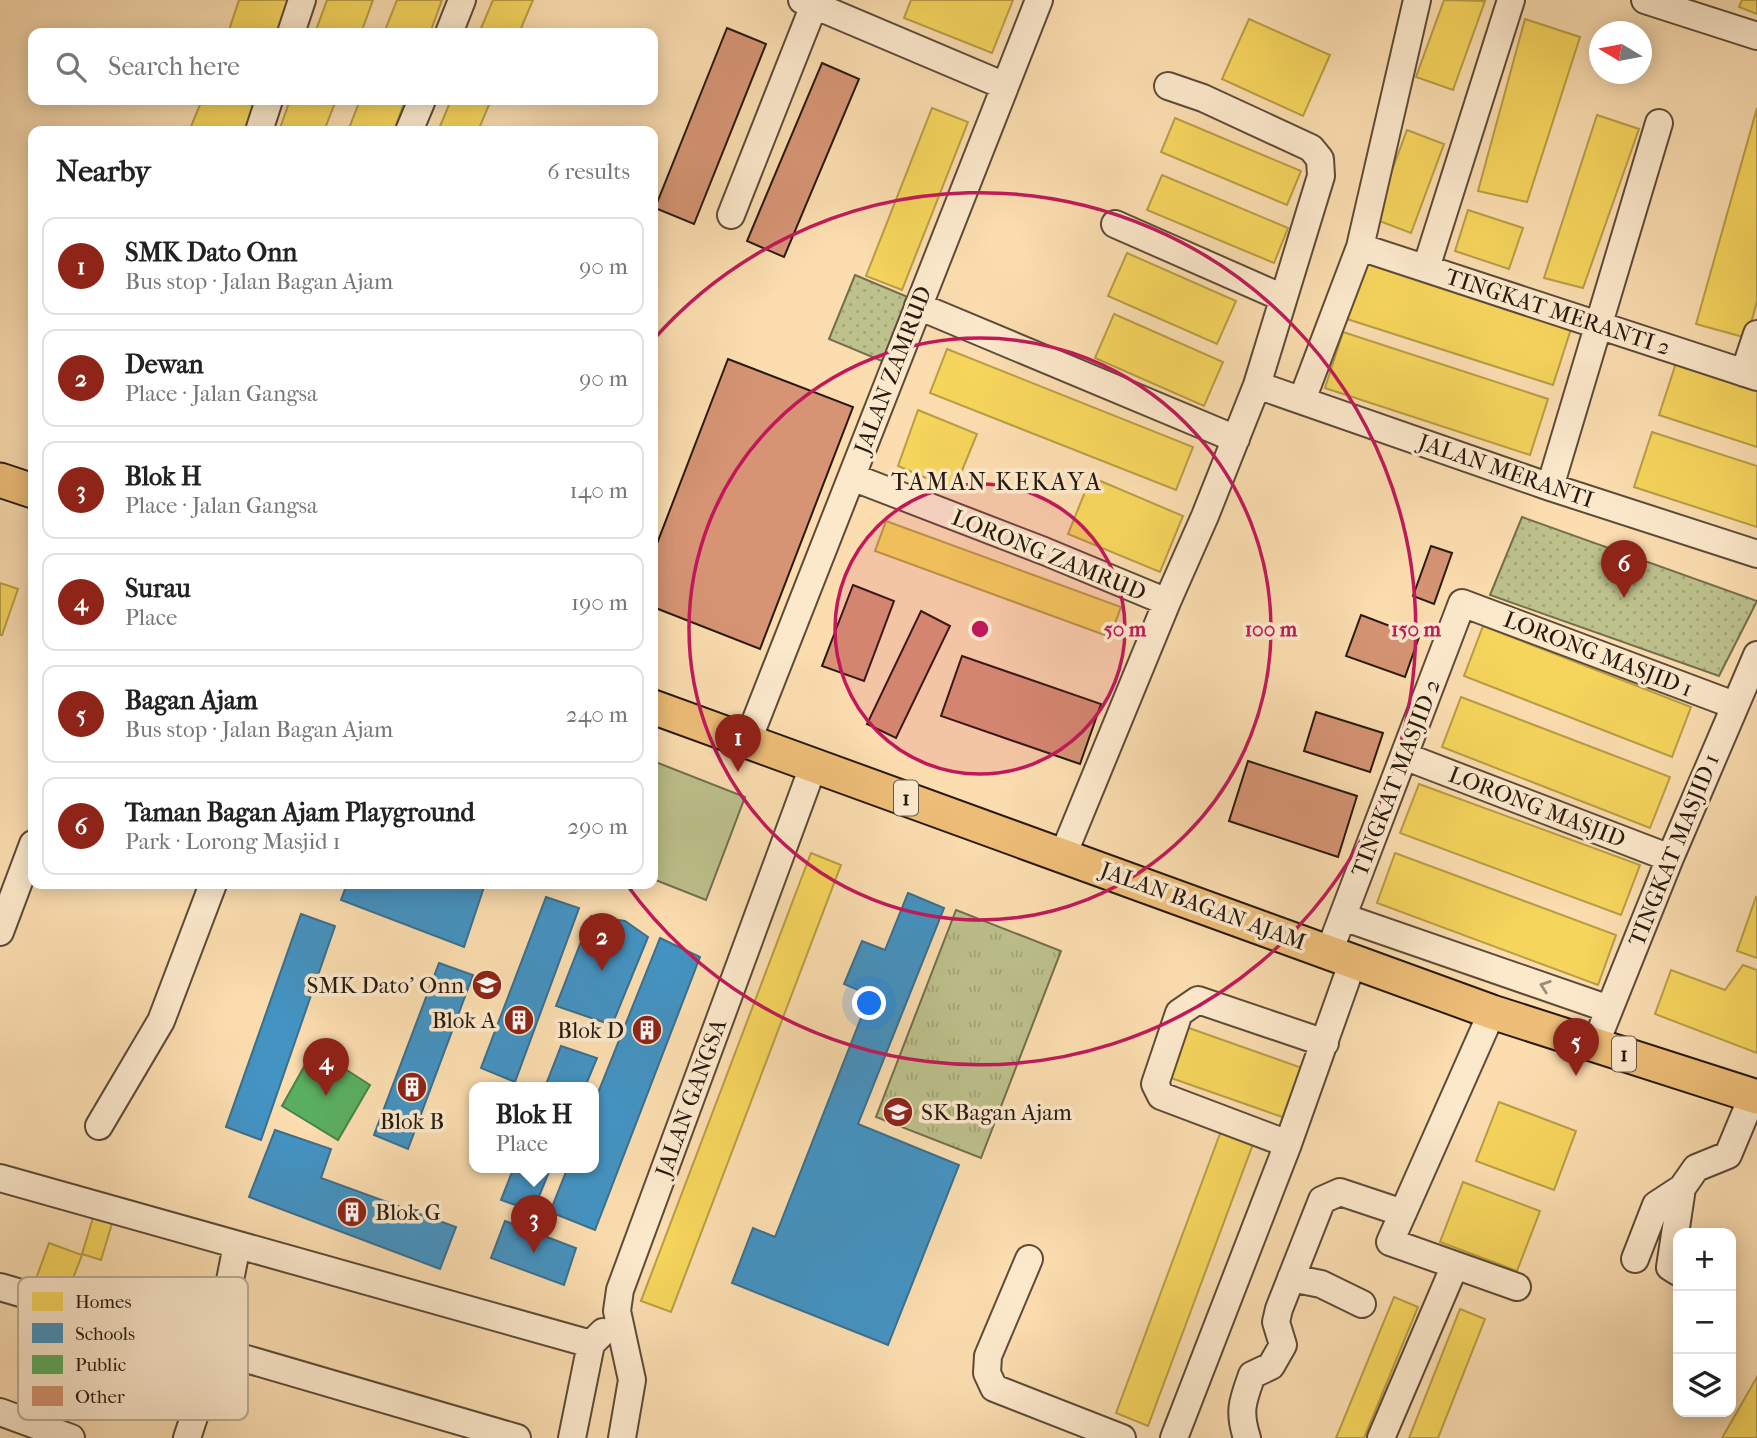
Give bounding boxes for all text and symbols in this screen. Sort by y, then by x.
north arrow [1589,21,1652,84]
search box [28,28,658,105]
icon: search [52,48,90,86]
text: Search here [108,51,240,82]
text: Nearby [56,154,151,189]
text: 6 results [547,158,630,185]
text: SMK Dato Onn [125,237,297,268]
text: 1 [77,253,85,280]
text: 90 m [579,253,628,280]
street label: TINGKAT MERANTI 2 [1442,263,1674,361]
text: Bus stop · Jalan Bagan Ajam [125,268,393,295]
street label: JALAN ZAMRUD [848,282,937,460]
text: Dewan [125,349,204,380]
text: 2 [75,365,87,392]
text: 90 m [579,365,628,392]
text: Place · Jalan Gangsa [125,380,318,407]
street label: JALAN MERANTI [1413,428,1597,514]
text: Blok H [125,461,201,492]
district label: TAMAN KEKAYA [891,468,1103,496]
text: 3 [76,477,86,504]
text: 140 m [569,477,628,504]
text: Place · Jalan Gangsa [125,492,318,519]
street label: LORONG ZAMRUD [948,504,1150,606]
pin: 6 [1601,540,1647,598]
text: Surau [125,573,191,604]
text: 4 [74,589,88,616]
text: 190 m [571,589,628,616]
text: Place [125,604,177,631]
street label: LORONG MASJID 1 [1500,606,1696,702]
centre of rings [968,617,992,641]
text: 50 m [1104,617,1147,641]
text: 100 m [1245,617,1298,641]
text: 150 m [1391,617,1442,641]
street label: TINGKAT MASJID 2 [1346,675,1446,880]
text: Bagan Ajam [125,685,258,716]
text: 5 [76,701,86,728]
text: 240 m [566,701,628,728]
pin: 1 [715,714,761,772]
text: Bus stop · Jalan Bagan Ajam [125,716,393,743]
street label: TINGKAT MASJID 1 [1623,750,1725,950]
street label: LORONG MASJID [1445,761,1629,853]
road number: 1 [894,780,918,816]
text: Taman Bagan Ajam Playground [125,797,475,828]
text: 6 [75,813,87,840]
text: 290 m [567,813,628,840]
text: Park · Lorong Masjid 1 [125,828,341,855]
street label: JALAN BAGAN AJAM [1095,856,1309,956]
pin: 2 [579,913,625,971]
school or university icon: SMK Dato' Onn [470,968,504,1002]
place label: SMK Dato' Onn [307,972,465,999]
one-way arrow [1539,980,1551,994]
your location [852,986,886,1020]
building icon: Blok A [502,1003,536,1037]
place label: Blok A [432,1007,497,1034]
building icon: Blok D [630,1013,664,1047]
street label: JALAN GANGSA [649,1014,733,1183]
place label: Blok D [557,1017,624,1044]
pin: 5 [1553,1018,1599,1076]
road number: 1 [1612,1036,1636,1072]
pin: 4 [303,1038,349,1096]
building icon: Blok B [395,1070,429,1104]
popup [469,1082,599,1173]
school or university icon: SK Bagan Ajam [881,1095,915,1129]
text: Blok H [496,1099,572,1130]
place label: SK Bagan Ajam [921,1099,1072,1126]
place label: Blok B [380,1108,444,1135]
text: Place [496,1130,548,1157]
building icon: Blok G [335,1195,369,1229]
pin: 3 [511,1195,557,1253]
place label: Blok G [375,1199,441,1226]
map controls [1673,1228,1736,1417]
button: + [1673,1228,1736,1291]
legend [18,1277,248,1420]
text: Homes [75,1291,131,1313]
button: − [1673,1291,1736,1354]
text: Schools [75,1323,135,1345]
text: Public [75,1354,126,1376]
button: layers [1673,1354,1736,1417]
text: Other [75,1386,126,1408]

